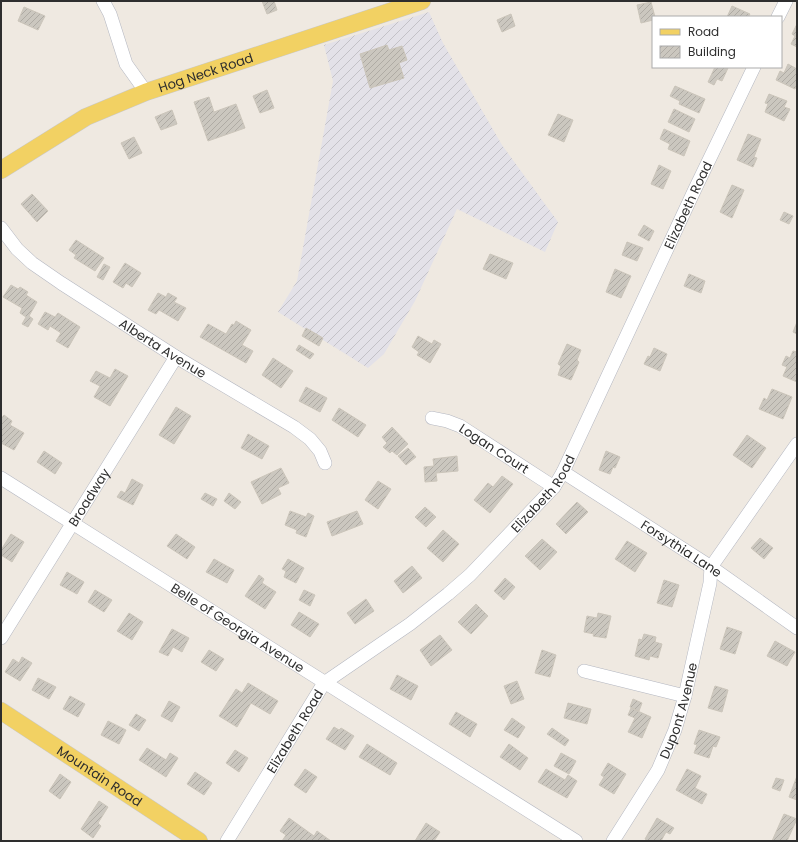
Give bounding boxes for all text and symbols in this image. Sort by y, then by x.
legend [652,16,782,68]
text: Road [688,23,719,40]
text: Building [688,43,736,60]
street label: Hog Neck Road [156,48,256,97]
street label: Elizabeth Road [659,158,717,252]
street label: Alberta Avenue [116,313,210,382]
street label: Logan Court [456,419,533,478]
street label: Elizabeth Road [506,451,579,536]
street label: Broadway [63,464,115,530]
street label: Forsythia Lane [637,515,726,582]
street label: Belle of Georgia Avenue [167,578,308,677]
street label: Dupont Avenue [654,661,702,762]
street label: Elizabeth Road [262,686,327,777]
street label: Mountain Road [53,741,146,811]

